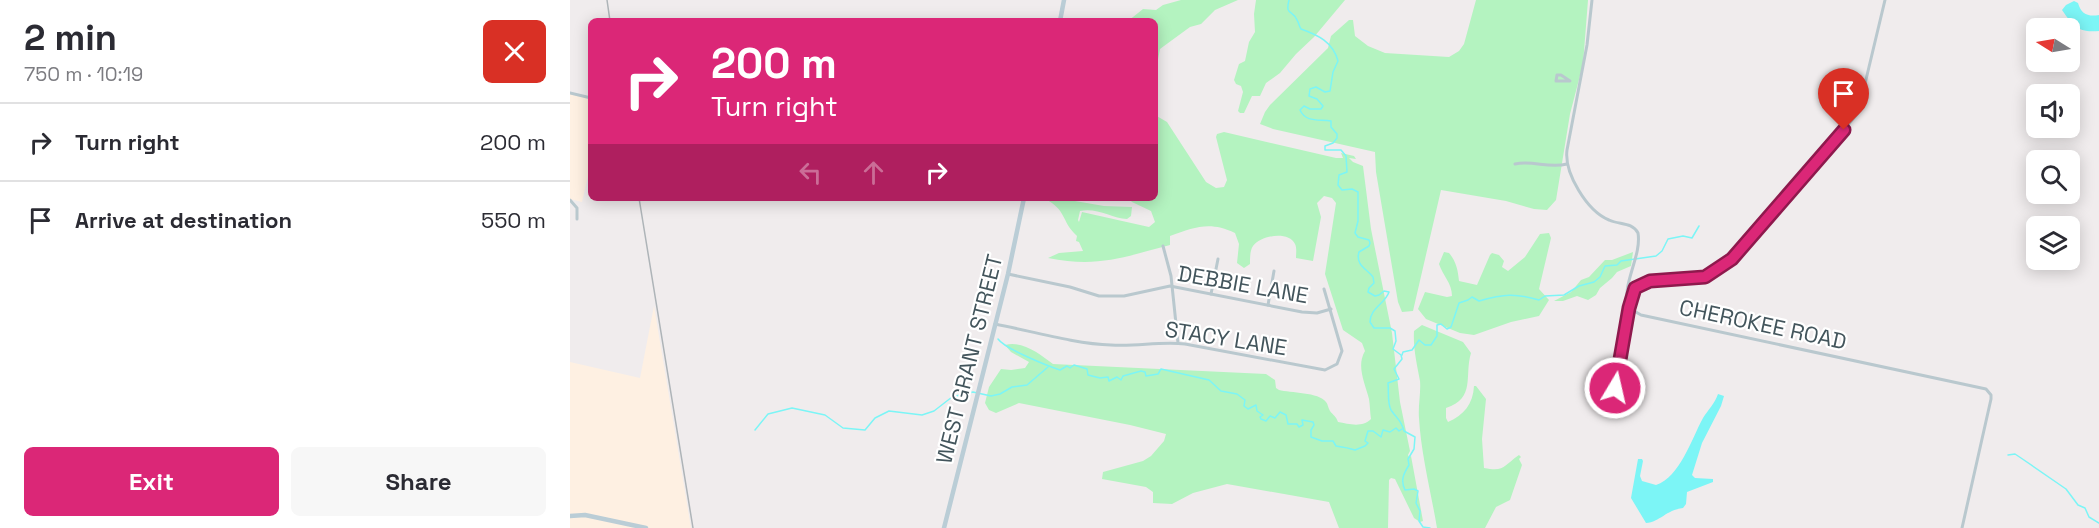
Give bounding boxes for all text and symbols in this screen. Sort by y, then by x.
text: 2 min [24,15,117,61]
north arrow [2026,18,2080,72]
map controls [2026,18,2080,270]
button: close [483,20,546,83]
text: 200 m [711,37,837,90]
icon: right [612,42,690,120]
text: 750 m · 10:19 [24,61,143,87]
pin [1818,68,1869,130]
icon: arrive [1827,77,1860,110]
button: sound [2026,84,2080,138]
text: Turn right [711,89,838,124]
icon: right [24,126,57,159]
text: Turn right [75,128,180,156]
text: 200 m [480,128,546,156]
button: search [2026,150,2080,204]
icon: left [794,156,827,189]
icon: ahead [857,156,890,189]
icon: right [920,156,953,189]
icon: arrive [24,204,57,237]
text: Arrive at destination [75,206,292,234]
text: 550 m [481,206,546,234]
button: layers [2026,216,2080,270]
street label: WEST GRANT STREET [929,251,1009,467]
street label: DEBBIE LANE [1175,259,1311,309]
street label: CHEROKEE ROAD [1677,293,1849,355]
street label: STACY LANE [1163,315,1289,361]
position arrow [1583,356,1647,420]
button: Exit [24,447,279,516]
button: Share [291,447,546,516]

